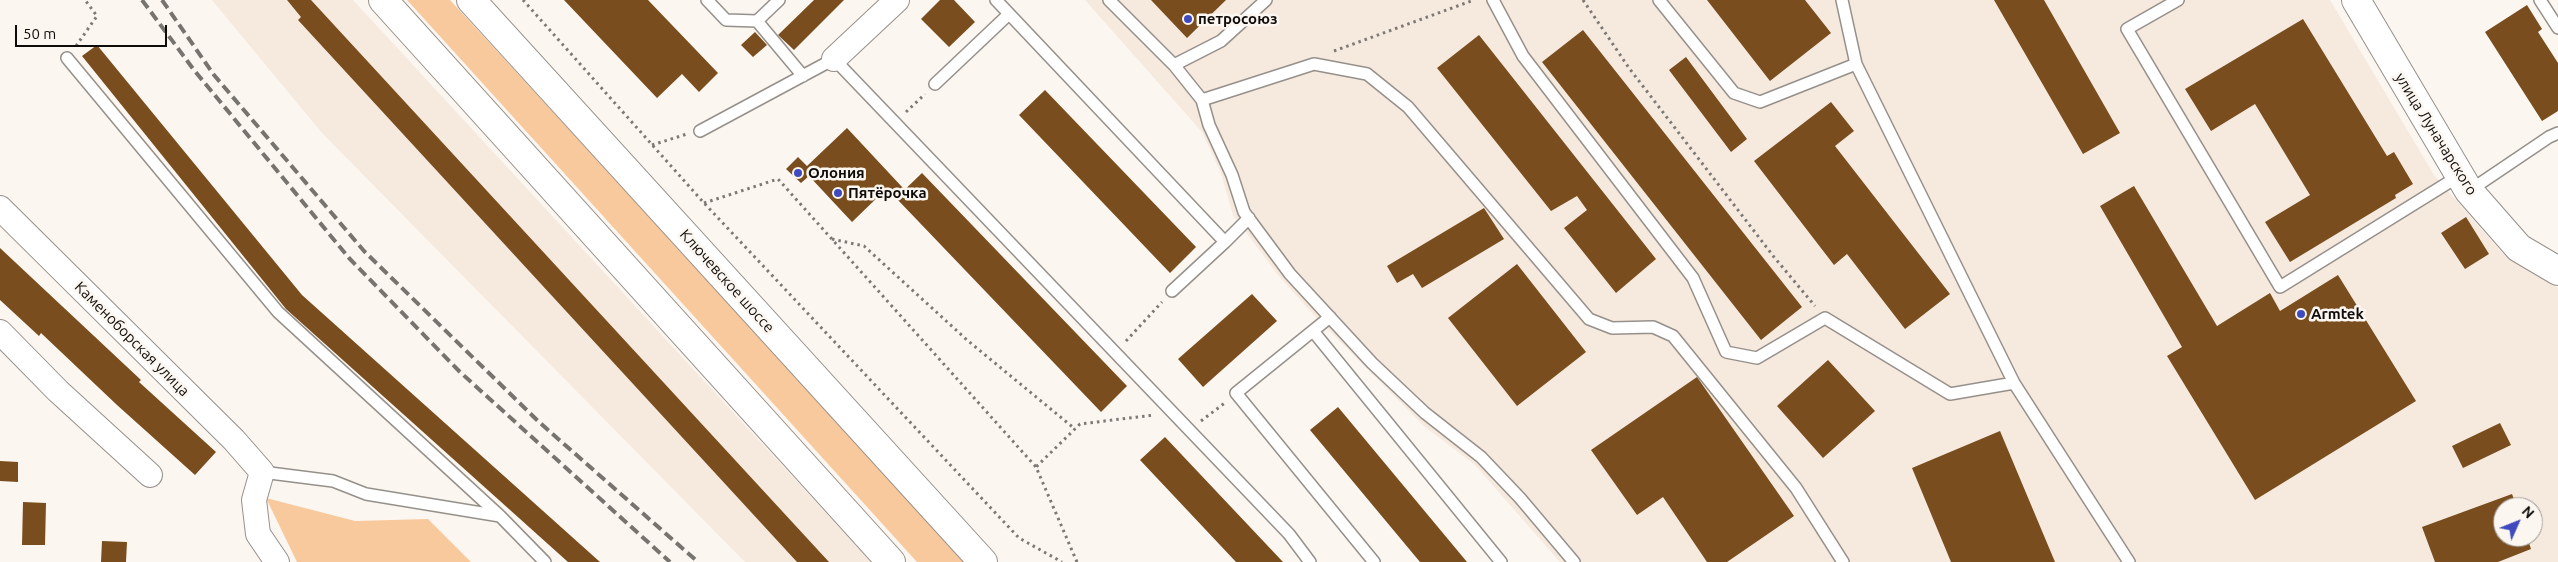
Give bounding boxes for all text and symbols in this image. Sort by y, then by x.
place label: петросоюз [1198,10,1277,28]
marker: петросоюз [1182,13,1194,25]
scale bar [18,15,170,47]
text: 50 m [23,25,56,42]
street label: улица Луначарского [2391,69,2481,199]
place label: Олония [808,164,865,182]
marker: Олония [792,167,804,179]
place label: Пятёрочка [848,184,927,202]
marker: Пятёрочка [832,187,844,199]
street label: Ключевское шоссе [676,226,778,336]
street label: Каменоборская улица [71,278,193,400]
place label: Armtek [2311,305,2364,323]
marker: Armtek [2295,308,2307,320]
north arrow [2493,497,2543,547]
text: N [2519,503,2537,522]

